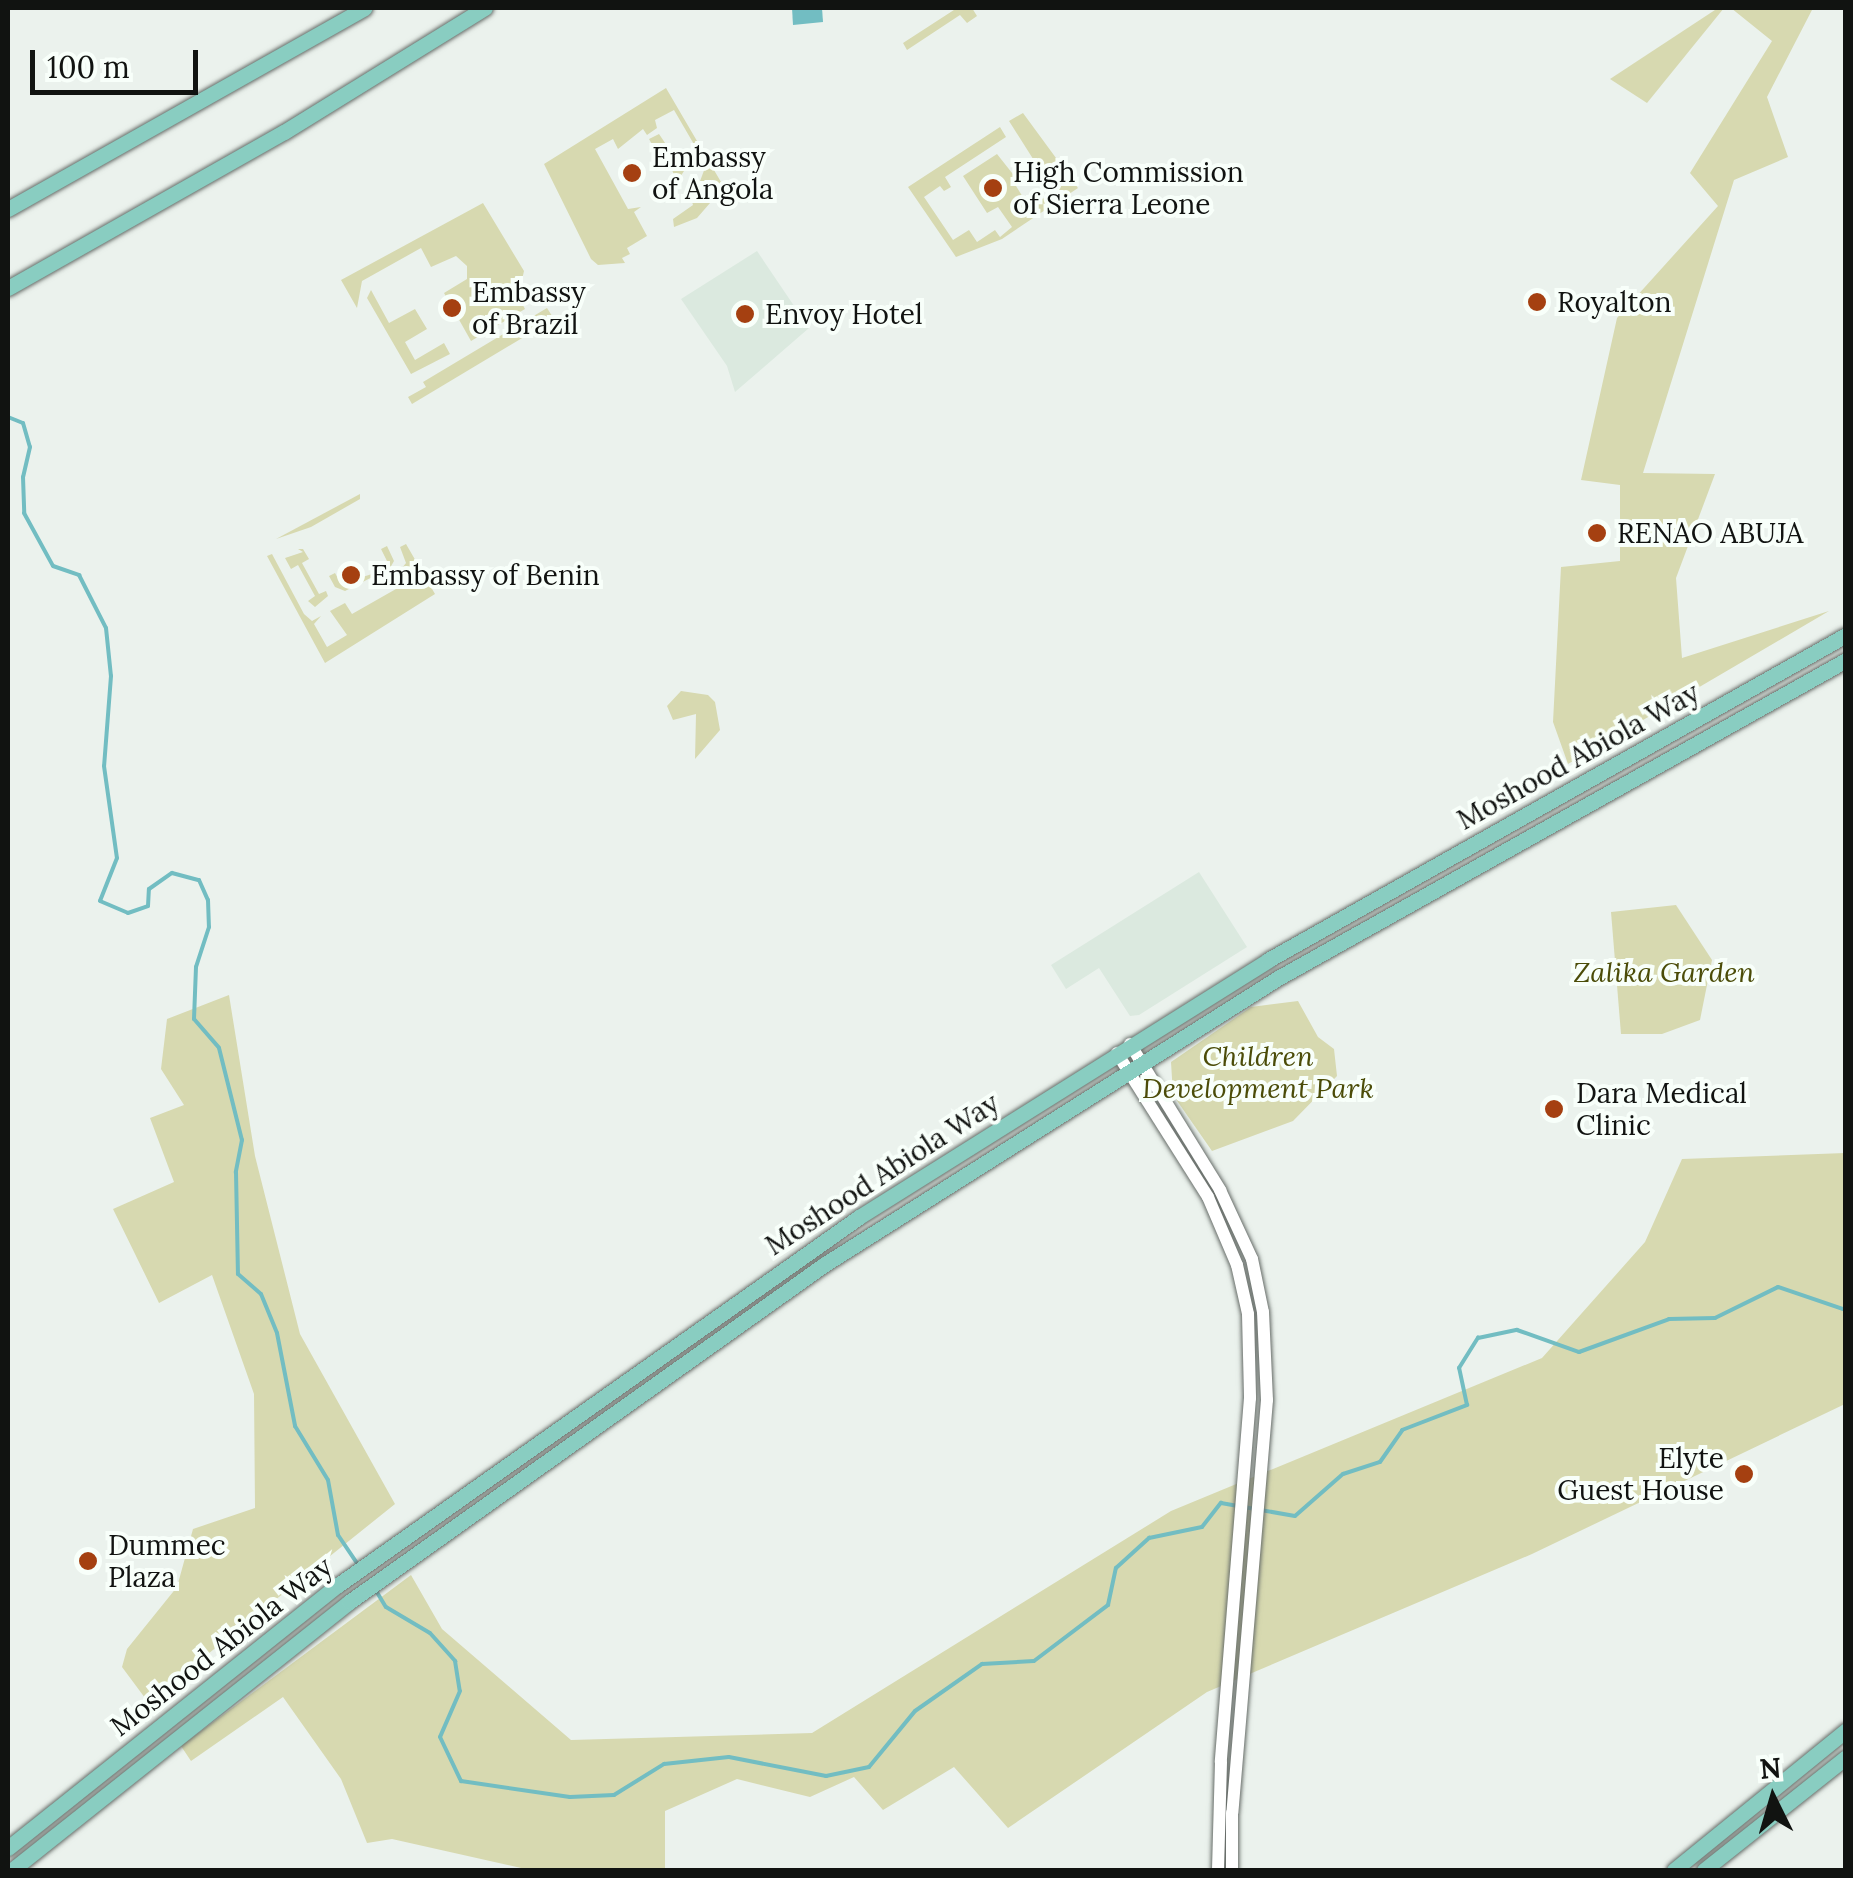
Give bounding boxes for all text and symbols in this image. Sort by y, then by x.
scale bar [35,30,202,92]
text: 100 m [47,48,130,86]
place label: Embassy of Angola [652,140,773,206]
place label: High Commission of Sierra Leone [1013,155,1244,221]
marker: Embassy of Angola [621,162,643,184]
marker: High Commission of Sierra Leone [982,177,1004,199]
place label: Embassy of Brazil [472,275,586,341]
place label: Royalton [1557,285,1672,319]
marker: Royalton [1526,291,1548,313]
marker: Embassy of Brazil [441,297,463,319]
place label: Envoy Hotel [765,297,923,331]
marker: Envoy Hotel [734,303,756,325]
place label: RENAO ABUJA [1617,516,1803,550]
marker: RENAO ABUJA [1586,522,1608,544]
place label: Embassy of Benin [371,558,600,592]
marker: Embassy of Benin [340,564,362,586]
street label: Moshood Abiola Way [1451,675,1705,837]
park label: Zalika Garden [1573,955,1755,989]
park label: Children Development Park [1142,1039,1374,1105]
place label: Dara Medical Clinic [1576,1076,1747,1142]
street label: Moshood Abiola Way [759,1086,1005,1262]
marker: Dara Medical Clinic [1541,1096,1567,1122]
place label: Elyte Guest House [1557,1441,1724,1507]
marker: Elyte Guest House [1733,1463,1755,1485]
place label: Dummec Plaza [108,1528,226,1594]
street label: Moshood Abiola Way [104,1549,338,1743]
marker: Dummec Plaza [77,1550,99,1572]
north arrow [1723,1748,1823,1848]
text: N [1758,1749,1783,1787]

